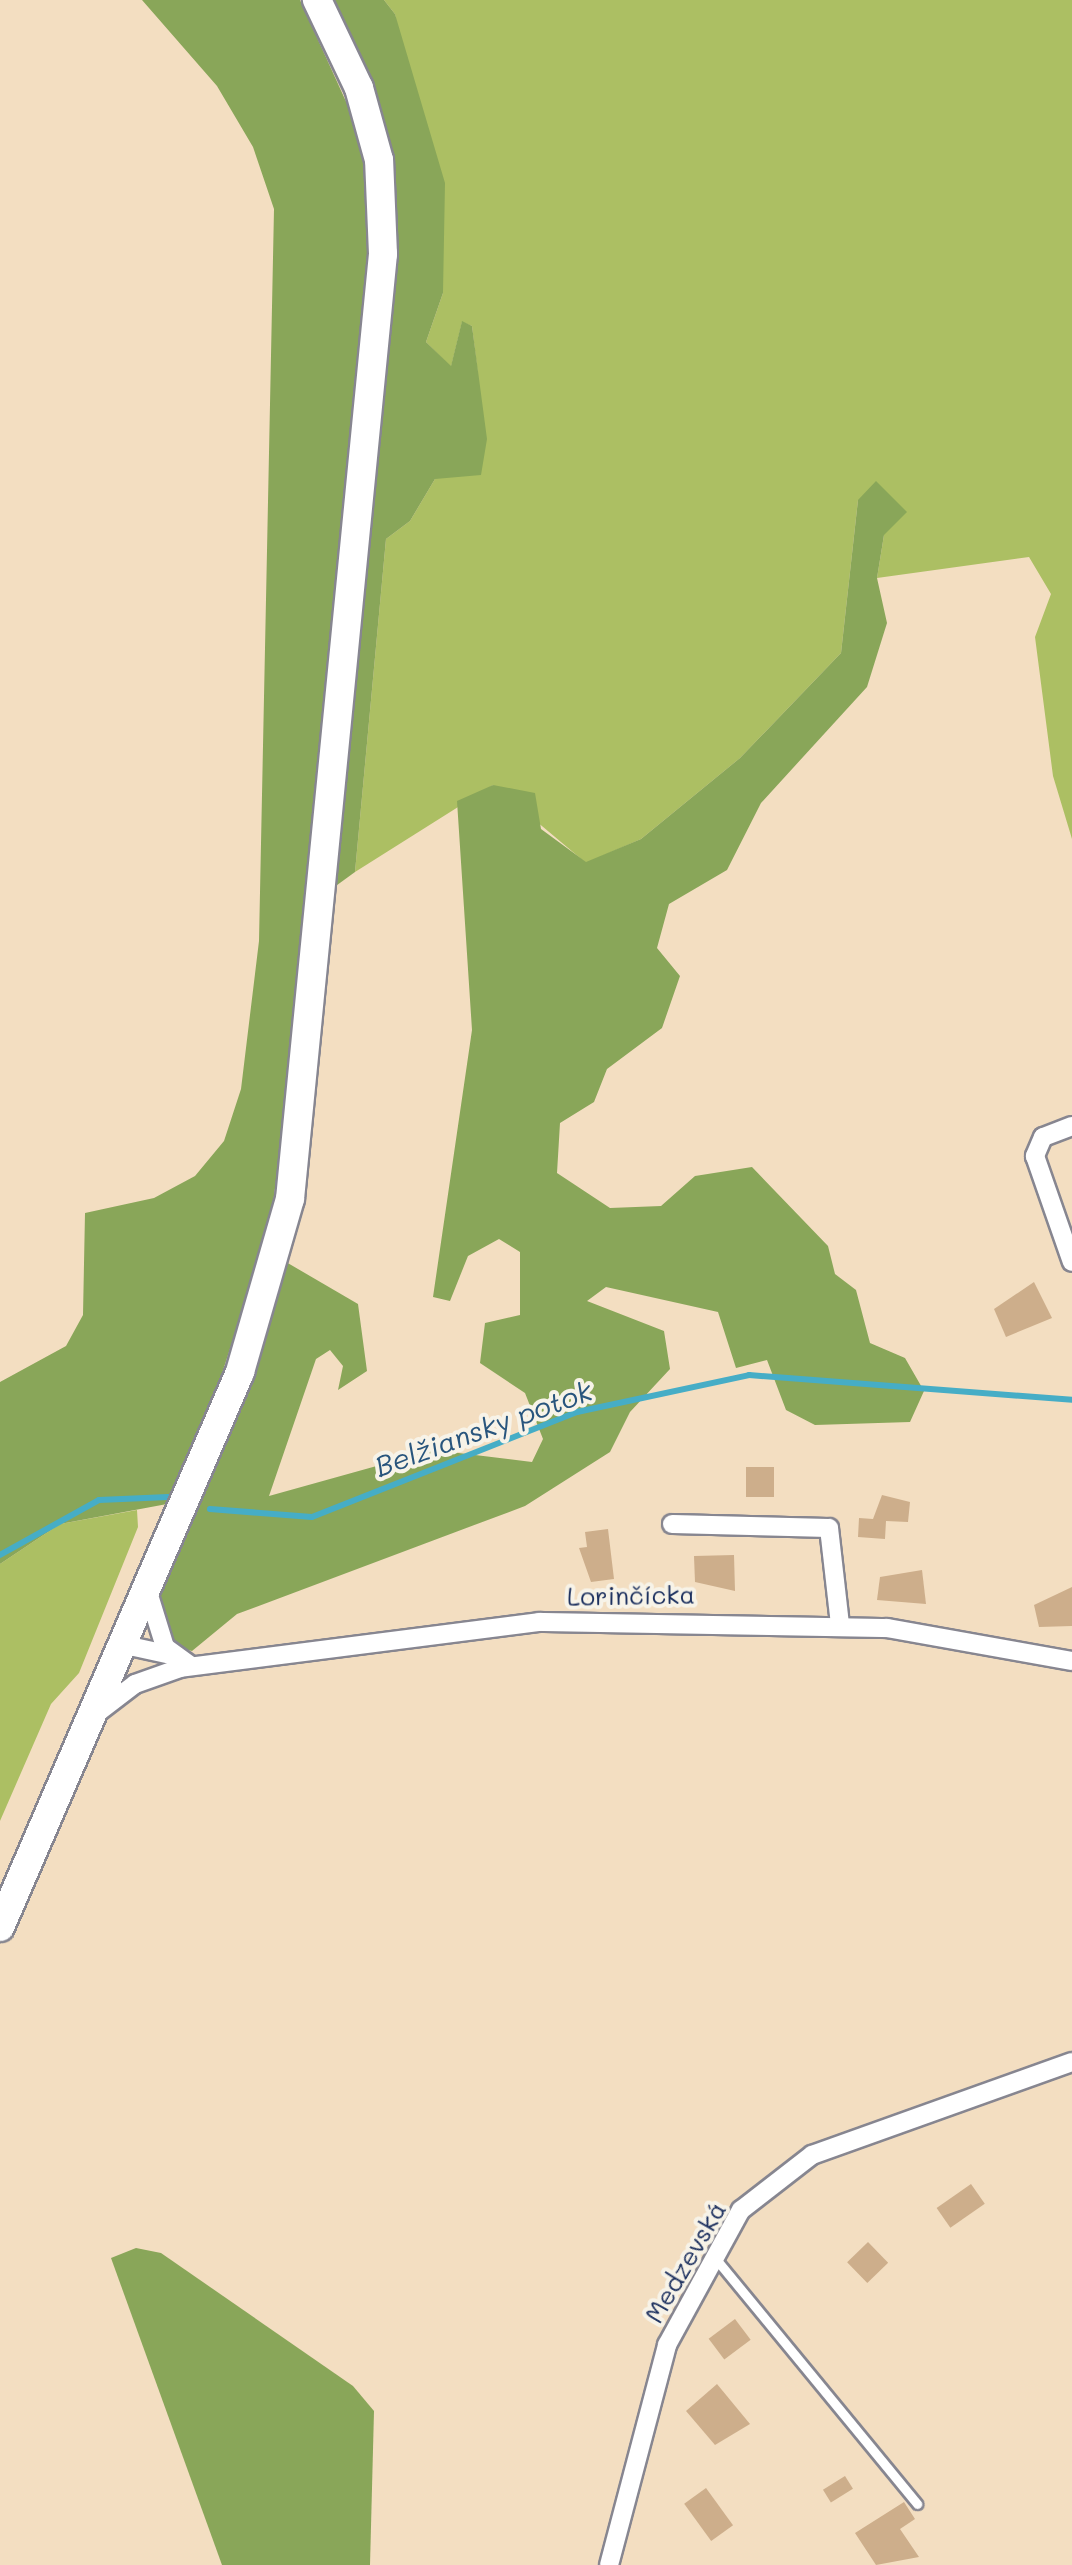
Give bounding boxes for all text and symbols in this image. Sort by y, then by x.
water label: Belžiansky potok [370,1373,596,1483]
street label: Lorinčícka [567,1579,695,1611]
street label: Medzevská [638,2196,732,2328]

